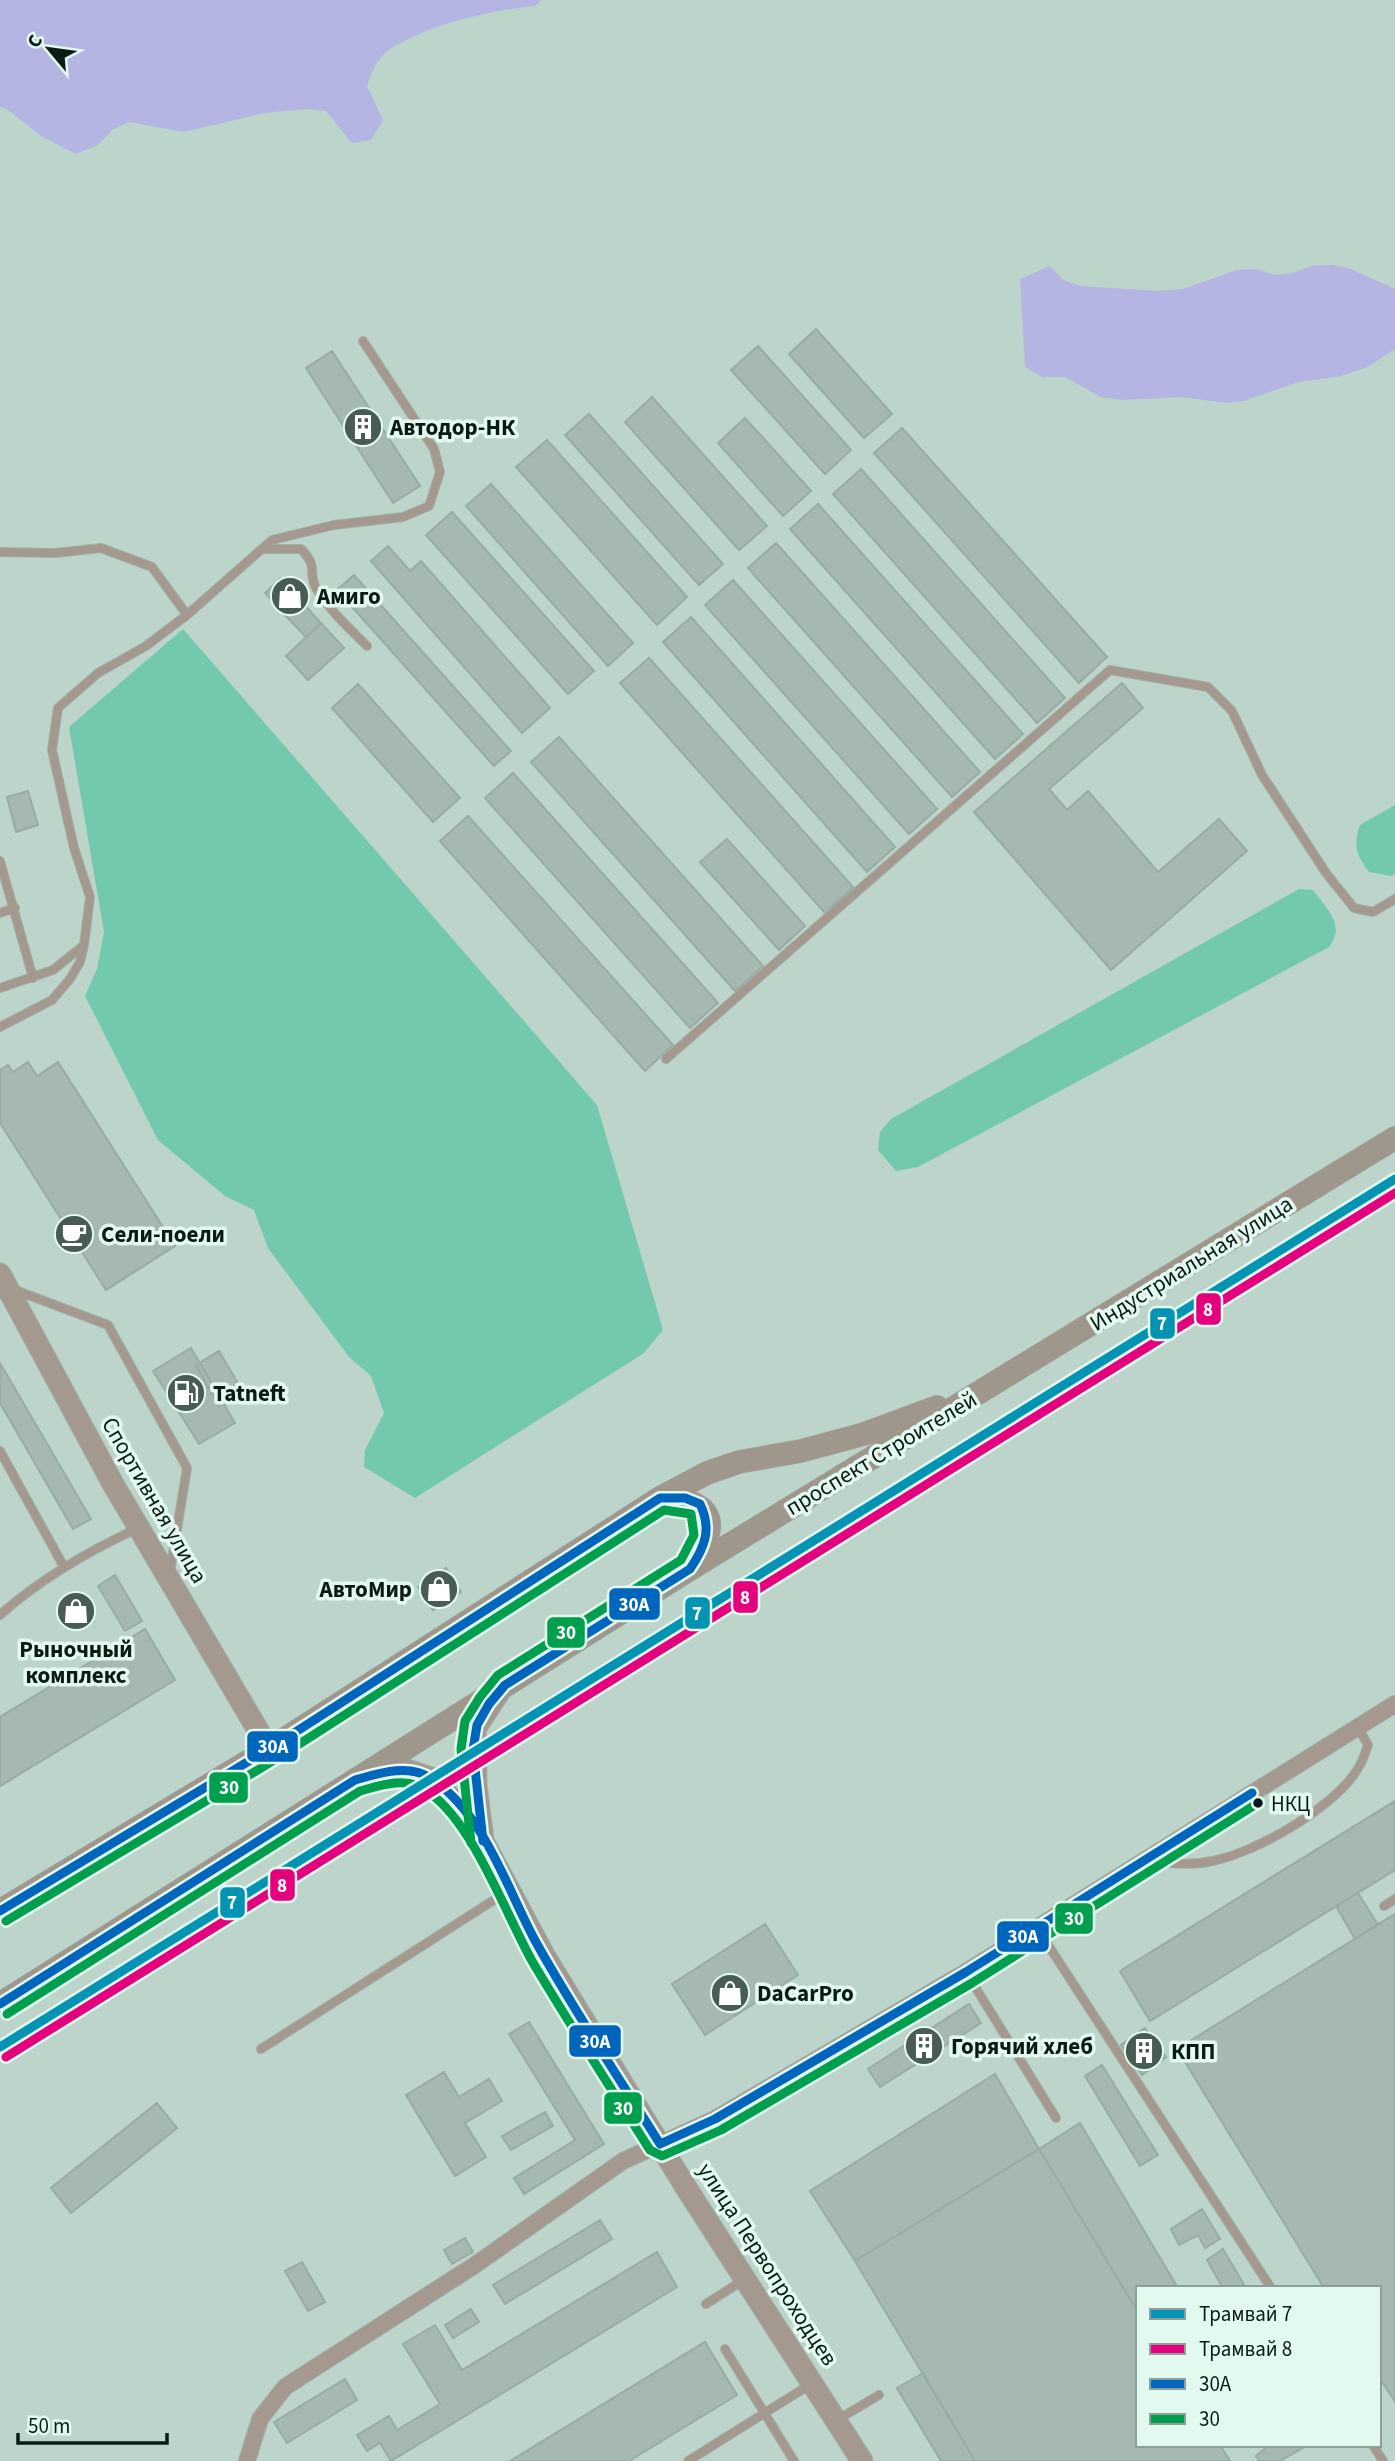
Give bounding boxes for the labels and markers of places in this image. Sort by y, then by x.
building icon: Автодор-НК [342,406,384,448]
place label: Автодор-НК [389,411,516,444]
shop icon: Амиго [269,575,311,617]
place label: Амиго [316,580,381,613]
cafe icon: Сели-поели [53,1213,95,1255]
place label: Сели-поели [101,1218,225,1251]
fuel station icon: Tatneft [165,1372,207,1414]
place label: Tatneft [213,1377,286,1410]
shop icon: АвтоМир [418,1568,460,1610]
place label: АвтоМир [319,1573,412,1606]
shop icon: Рыночный комплекс [55,1590,97,1632]
place label: Рыночный комплекс [19,1633,133,1692]
place label: НКЦ [1271,1789,1310,1819]
marker: НКЦ [1251,1796,1265,1810]
shop icon: DaCarPro [709,1972,751,2014]
place label: DaCarPro [757,1977,854,2010]
building icon: Горячий хлеб [903,2025,945,2067]
place label: Горячий хлеб [951,2030,1093,2063]
building icon: КПП [1123,2030,1165,2072]
place label: КПП [1171,2035,1216,2068]

